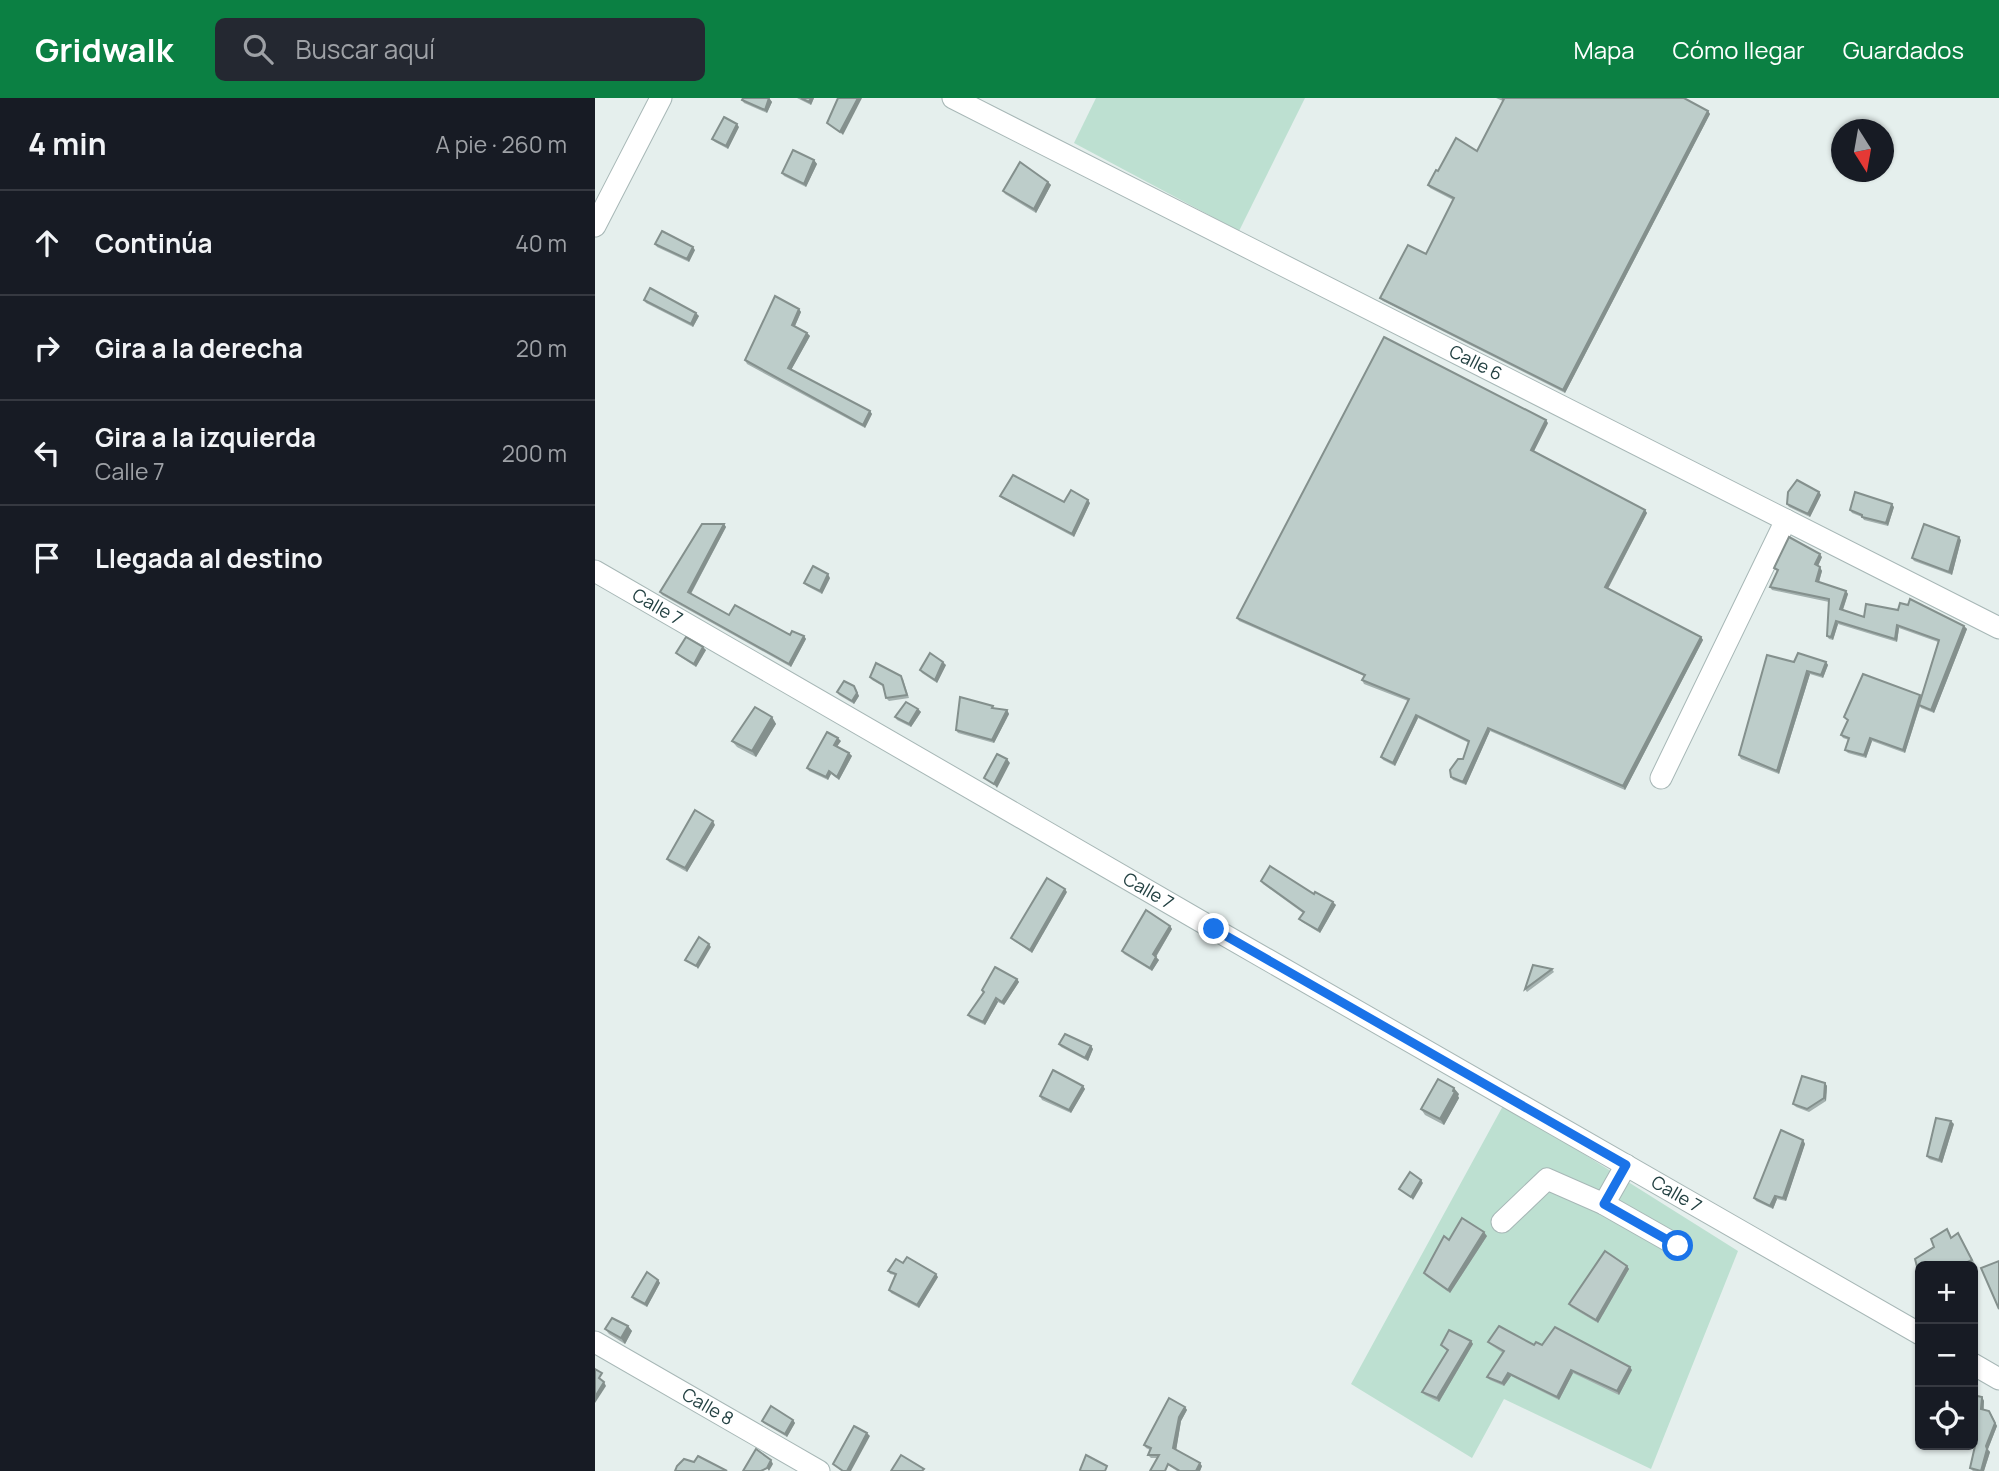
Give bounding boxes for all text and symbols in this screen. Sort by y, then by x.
search box [215,18,705,81]
text: Gridwalk [35,27,173,72]
icon: search [239,30,277,68]
text: Buscar aquí [295,31,435,67]
text: Mapa [1574,33,1635,66]
text: Cómo llegar [1673,33,1805,66]
text: Guardados [1843,33,1964,66]
north arrow [1831,119,1894,182]
text: 4 min [28,123,106,164]
text: A pie · 260 m [435,128,567,160]
icon: ahead [28,224,66,262]
text: Continúa [95,225,213,261]
text: 40 m [515,227,567,259]
icon: right [28,329,66,367]
text: Gira a la derecha [95,330,303,366]
text: 20 m [516,332,567,364]
street label: Calle 6 [1446,338,1507,385]
text: Gira a la izquierda [95,419,316,455]
icon: left [28,434,66,472]
text: 200 m [502,437,567,469]
text: Calle 7 [95,455,165,487]
icon: arrive [28,539,66,577]
text: Llegada al destino [95,540,323,576]
street label: Calle 7 [628,582,687,630]
street label: Calle 7 [1119,866,1178,914]
route end [1198,913,1229,944]
street label: Calle 7 [1647,1169,1706,1217]
route start [1662,1230,1693,1261]
map controls [1915,1261,1978,1450]
button: + [1915,1261,1978,1324]
button: − [1915,1324,1978,1387]
street label: Calle 8 [678,1382,738,1430]
button: locate [1915,1387,1978,1450]

